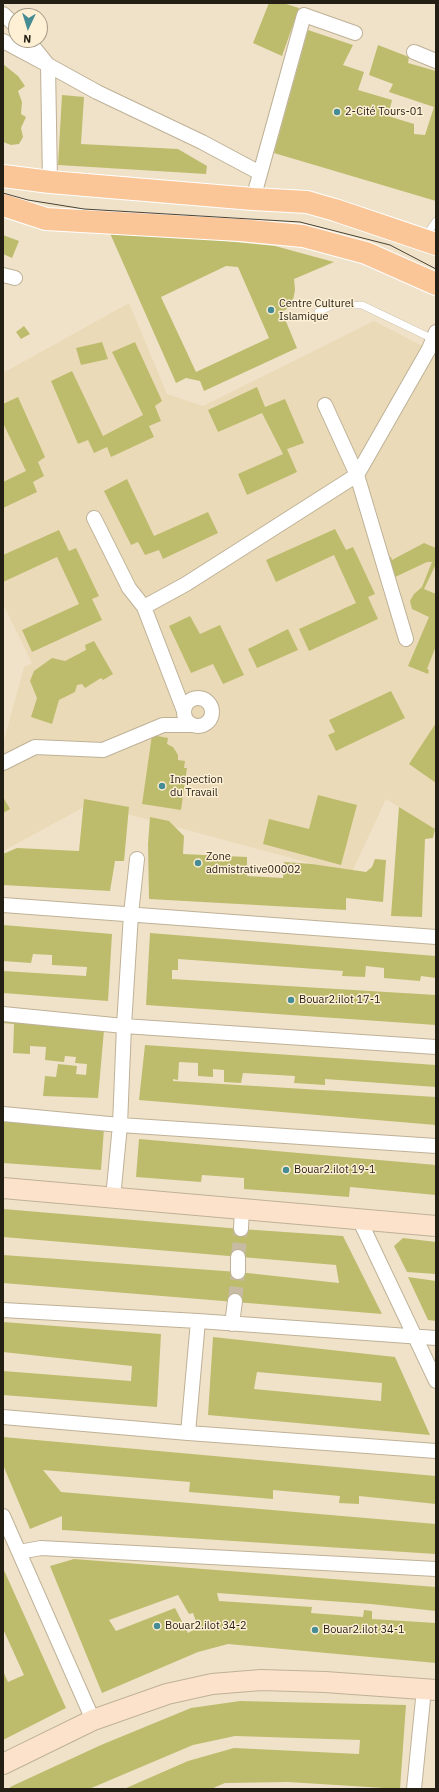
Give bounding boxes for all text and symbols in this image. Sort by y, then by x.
north arrow [8,8,48,48]
text: N [23,32,32,46]
place label: 2-Cité Tours-01 [345,105,423,119]
marker: 2-Cité Tours-01 [332,107,342,117]
place label: Centre Culturel Islamique [279,297,354,323]
marker: Centre Culturel Islamique [266,305,276,315]
place label: Inspection du Travail [170,773,223,799]
marker: Inspection du Travail [157,781,167,791]
place label: Zone admistrative00002 [206,850,301,876]
marker: Zone admistrative00002 [193,858,203,868]
place label: Bouar2.ilot 17-1 [299,993,381,1007]
marker: Bouar2.ilot 17-1 [286,995,296,1005]
place label: Bouar2.ilot 19-1 [294,1163,376,1177]
marker: Bouar2.ilot 19-1 [281,1165,291,1175]
place label: Bouar2.ilot 34-2 [165,1619,247,1633]
marker: Bouar2.ilot 34-2 [152,1621,162,1631]
place label: Bouar2.ilot 34-1 [323,1623,405,1637]
marker: Bouar2.ilot 34-1 [310,1625,320,1635]

